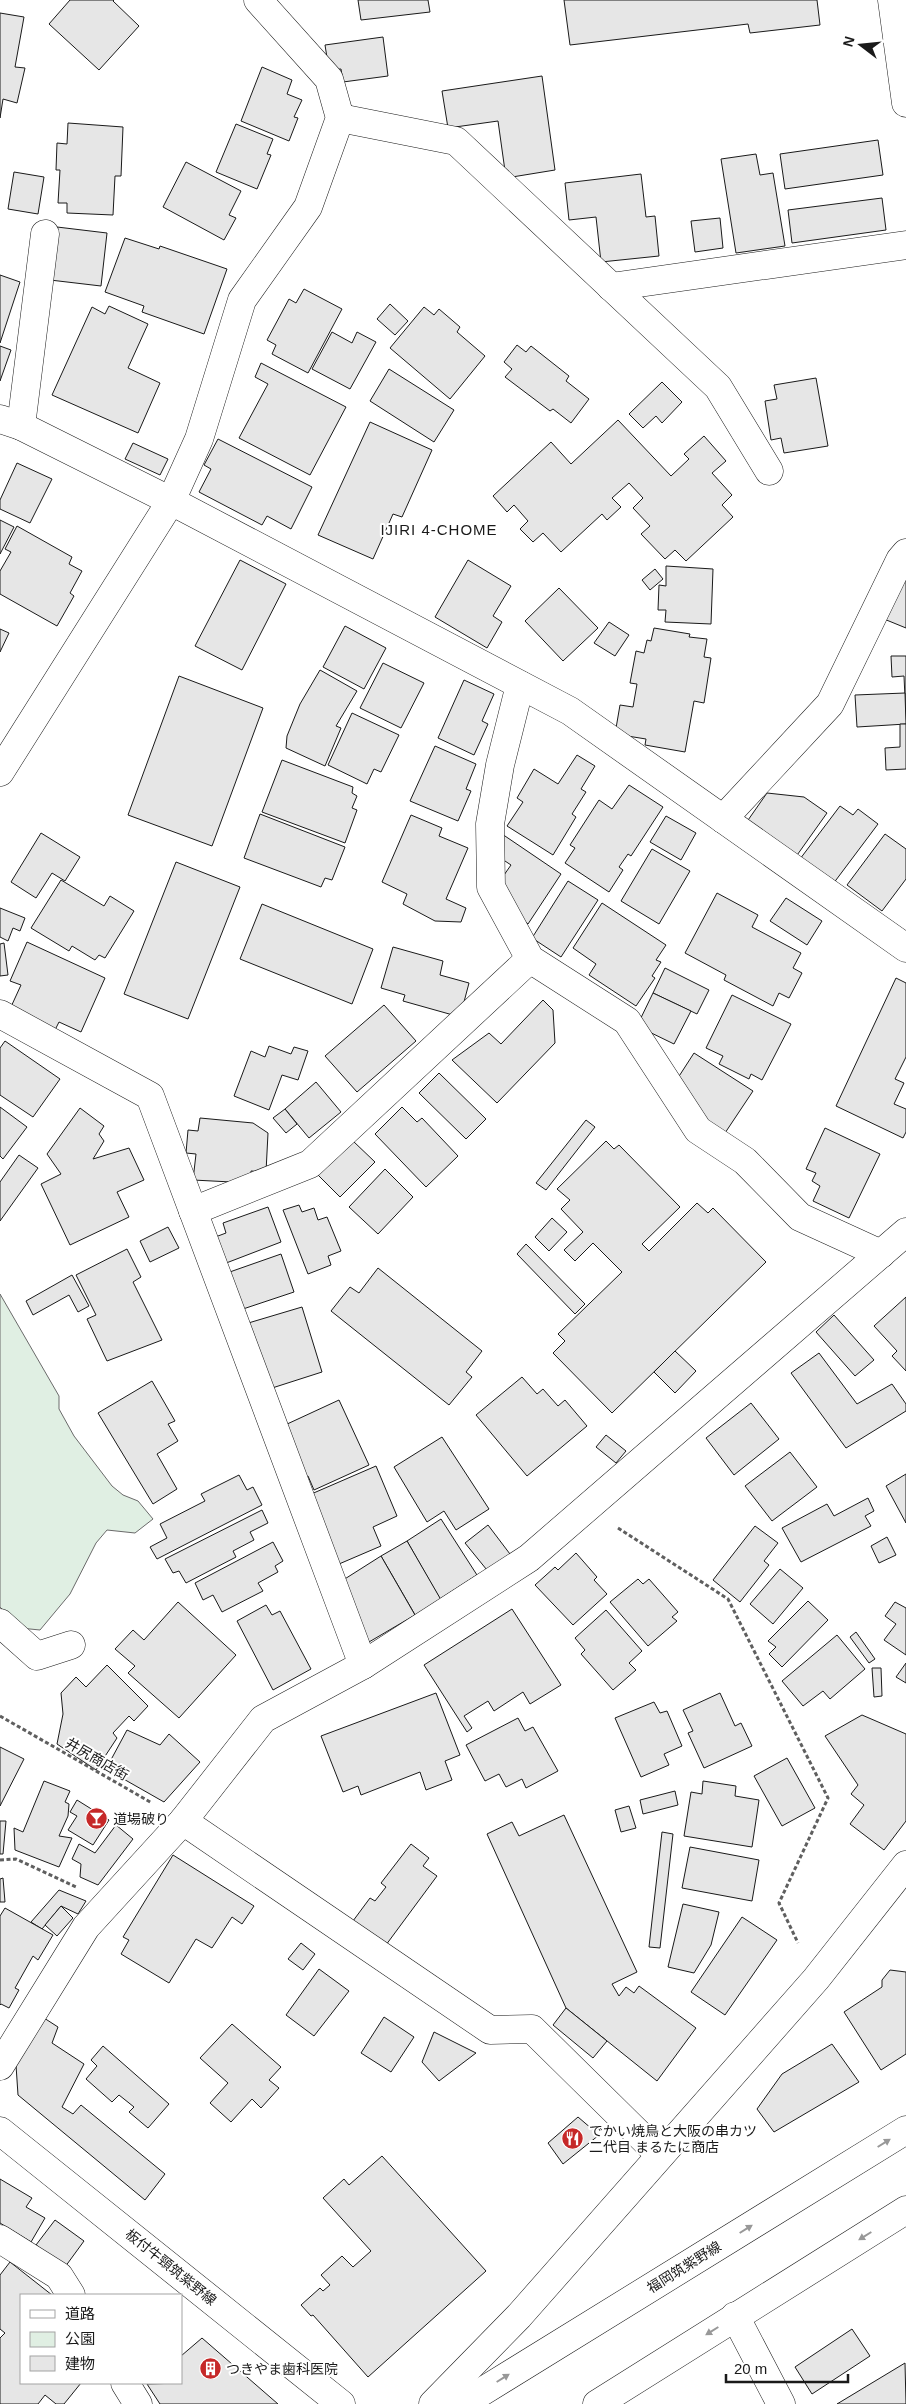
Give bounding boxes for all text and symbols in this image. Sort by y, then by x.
north arrow [836,20,886,70]
text: N [839,34,858,48]
district label: IJIRI 4-CHOME [380,521,498,538]
street label: 井尻商店街 [63,1735,131,1783]
bar icon: 道場破り [85,1807,109,1831]
place label: 道場破り [113,1811,169,1827]
place label: でかい焼鳥と大阪の串カツ 二代目 まるたに商店 [589,2123,757,2155]
restaurant icon: でかい焼鳥と大阪の串カツ 二代目 まるたに商店 [561,2127,585,2151]
one-way arrow [878,2139,891,2148]
one-way arrow [739,2224,753,2234]
street label: 板付牛頸筑紫野線 [122,2226,220,2308]
one-way arrow [858,2231,871,2240]
street label: 福岡筑紫野線 [644,2238,724,2296]
legend [20,2294,182,2384]
text: 道路 [65,2305,95,2322]
one-way arrow [705,2326,718,2336]
text: 公園 [65,2330,95,2347]
scale bar [726,2352,848,2384]
text: 建物 [65,2355,95,2372]
building icon: つきやま歯科医院 [198,2357,222,2381]
text: 20 m [734,2360,767,2377]
place label: つきやま歯科医院 [226,2361,338,2377]
one-way arrow [497,2374,510,2383]

